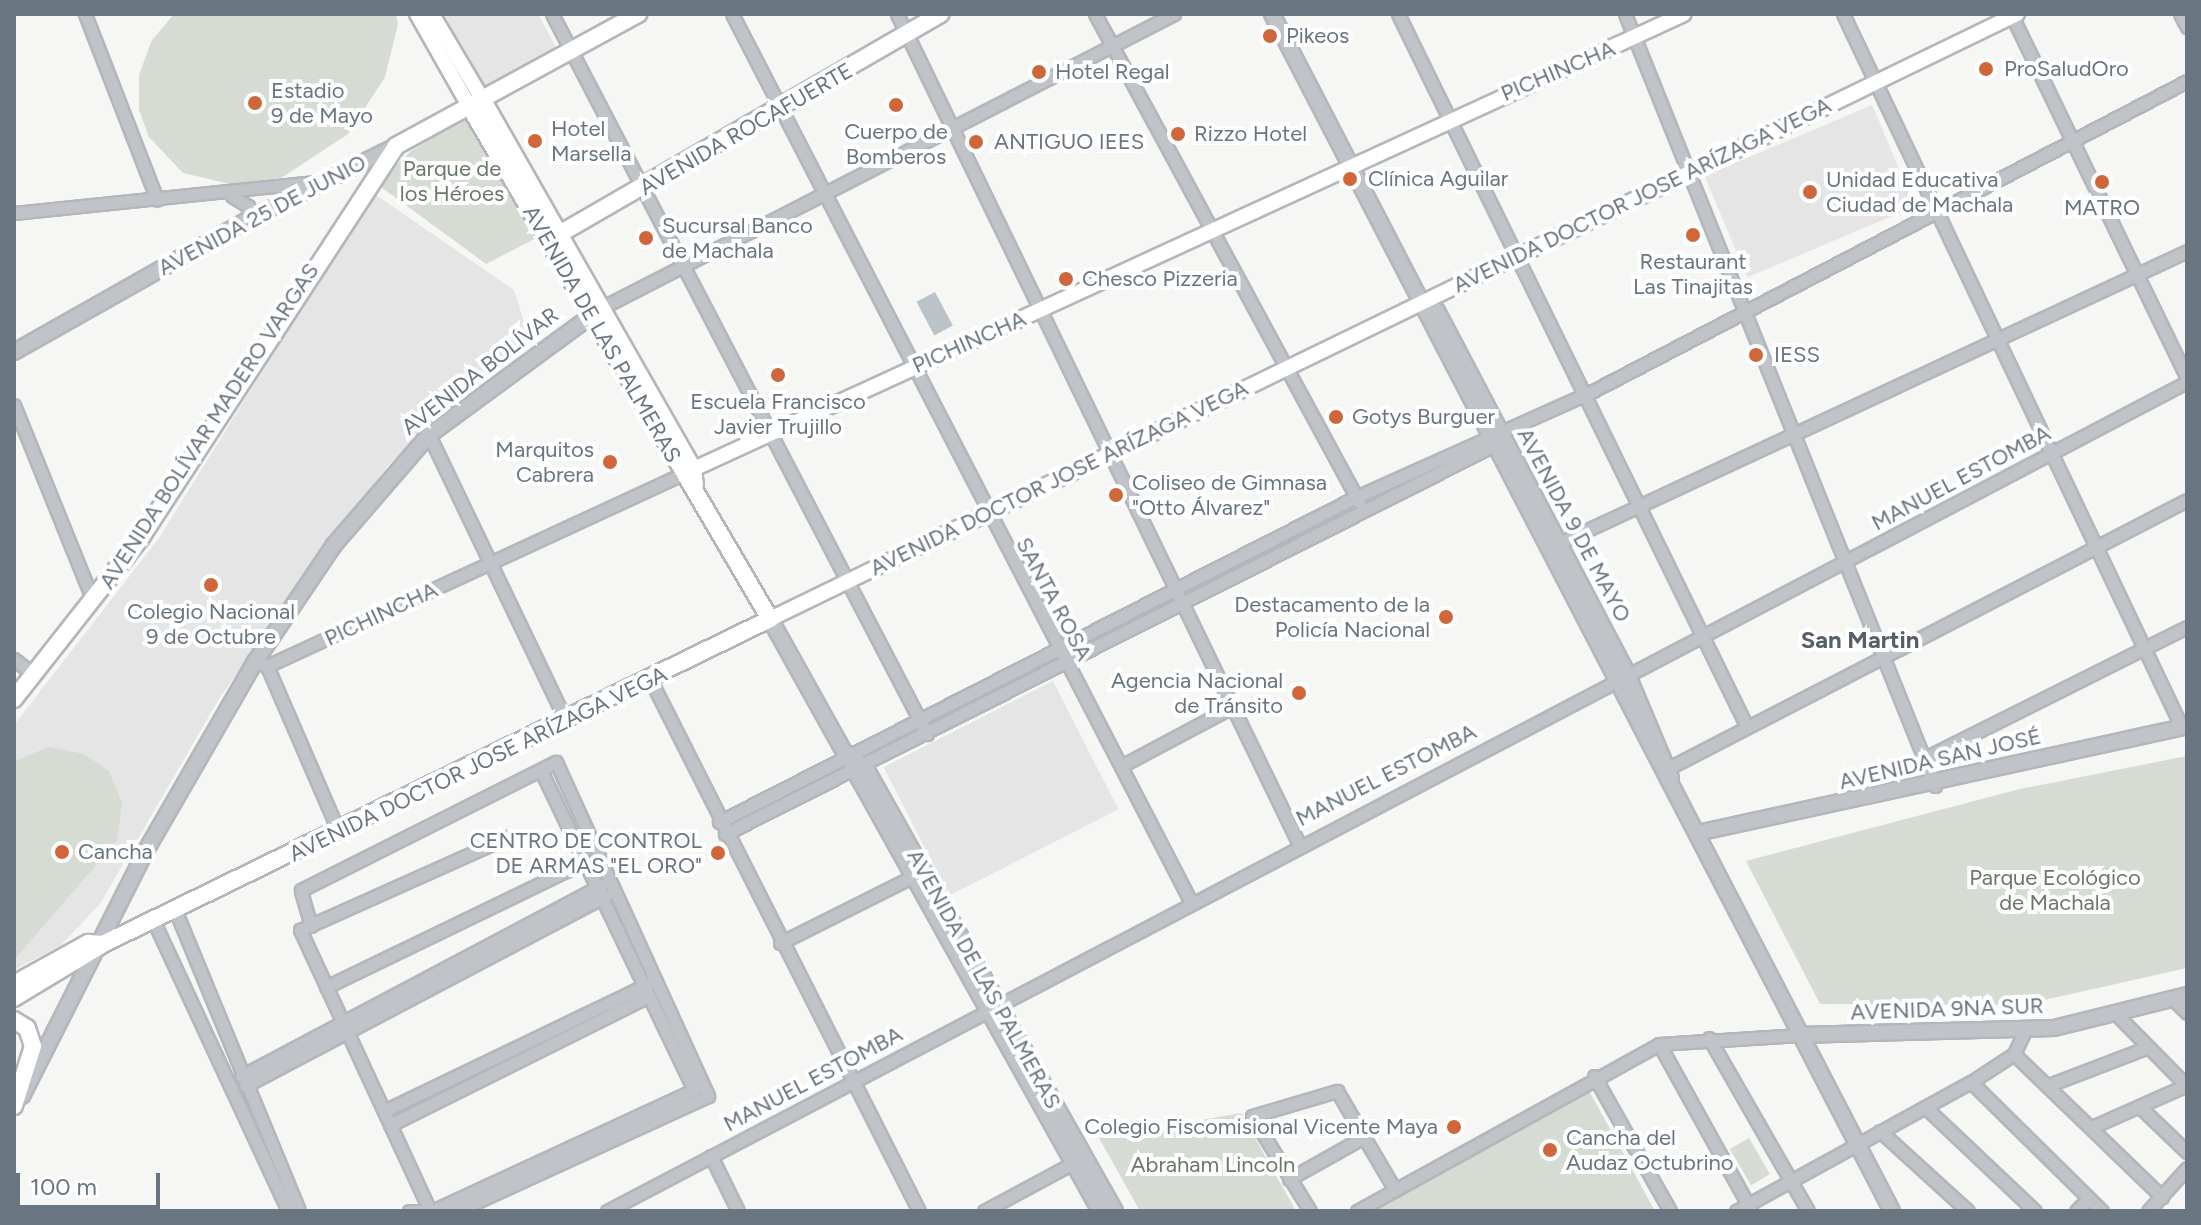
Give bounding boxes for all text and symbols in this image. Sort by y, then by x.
place label: Pikeos [1286,23,1349,49]
marker: Pikeos [1261,27,1279,45]
street label: PICHINCHA [1497,35,1619,107]
place label: ProSaludOro [2004,56,2129,82]
street label: AVENIDA ROCAFUERTE [635,57,857,201]
marker: ProSaludOro [1975,58,1997,80]
place label: Hotel Regal [1055,59,1170,85]
marker: Hotel Regal [1030,63,1048,81]
place label: Estadio 9 de Mayo [271,77,373,128]
street label: AVENIDA DOCTOR JOSE ARÍZAGA VEGA [1449,92,1835,298]
marker: Estadio 9 de Mayo [246,94,264,112]
marker: Cuerpo de Bomberos [887,96,905,114]
place label: Hotel Marsella [551,115,631,166]
place label: Cuerpo de Bomberos [844,118,948,170]
place label: Rizzo Hotel [1194,121,1307,147]
marker: Rizzo Hotel [1169,125,1187,143]
place label: ANTIGUO IEES [994,129,1144,155]
marker: ANTIGUO IEES [965,131,987,153]
marker: Hotel Marsella [526,132,544,150]
street label: AVENIDA 25 DE JUNIO [154,149,370,281]
park label: Parque de los Héroes [400,155,504,206]
place label: Clínica Aguilar [1368,166,1508,192]
place label: Unidad Educativa Ciudad de Machala [1826,166,2013,218]
marker: Clínica Aguilar [1339,168,1361,190]
marker: MATRO [2093,173,2111,191]
marker: Unidad Educativa Ciudad de Machala [1801,183,1819,201]
place label: MATRO [2064,195,2140,221]
street label: AVENIDA DE LAS PALMERAS [517,201,687,467]
place label: Sucursal Banco de Machala [662,212,813,264]
marker: Restaurant Las Tinajitas [1684,226,1702,244]
marker: Sucursal Banco de Machala [637,229,655,247]
place label: Restaurant Las Tinajitas [1633,248,1753,300]
street label: AVENIDA BOLÍVAR MADERO VARGAS [94,258,324,594]
place label: Chesco Pizzeria [1082,266,1238,292]
marker: Chesco Pizzeria [1057,270,1075,288]
street label: AVENIDA BOLÍVAR [396,302,564,440]
street label: PICHINCHA [908,305,1030,379]
place label: IESS [1774,342,1820,368]
marker: IESS [1745,344,1767,366]
marker: Escuela Francisco Javier Trujillo [769,366,787,384]
street label: AVENIDA DOCTOR JOSE ARÍZAGA VEGA [866,375,1252,581]
place label: Escuela Francisco Javier Trujillo [690,388,866,440]
place label: Gotys Burguer [1352,404,1495,430]
marker: Gotys Burguer [1327,408,1345,426]
street label: MANUEL ESTOMBA [1867,420,2055,536]
street label: AVENIDA 9 DE MAYO [1512,424,1636,626]
place label: Marquitos Cabrera [495,436,594,488]
marker: Marquitos Cabrera [601,453,619,471]
place label: Coliseo de Gimnasa "Otto Álvarez" [1132,469,1327,520]
marker: Coliseo de Gimnasa "Otto Álvarez" [1107,486,1125,504]
street label: SANTA ROSA [1011,533,1097,665]
marker: Colegio Nacional 9 de Octubre [202,576,220,594]
street label: PICHINCHA [320,576,442,652]
place label: Destacamento de la Policía Nacional [1234,591,1430,642]
place label: Colegio Nacional 9 de Octubre [127,598,295,650]
marker: Destacamento de la Policía Nacional [1437,608,1455,626]
district label: San Martin [1801,626,1919,654]
street label: AVENIDA DOCTOR JOSE ARÍZAGA VEGA [285,661,671,867]
place label: Agencia Nacional de Tránsito [1111,667,1283,718]
marker: Agencia Nacional de Tránsito [1290,684,1308,702]
street label: MANUEL ESTOMBA [1291,718,1481,832]
street label: AVENIDA SAN JOSÉ [1836,723,2044,795]
place label: CENTRO DE CONTROL DE ARMAS "EL ORO" [470,827,702,878]
place label: Cancha [78,839,153,865]
marker: Cancha [53,843,71,861]
marker: CENTRO DE CONTROL DE ARMAS "EL ORO" [709,844,727,862]
street label: AVENIDA DE LAS PALMERAS [902,845,1066,1113]
park label: Parque Ecológico de Machala [1969,864,2141,916]
street label: AVENIDA 9NA SUR [1850,992,2044,1026]
street label: MANUEL ESTOMBA [719,1021,907,1137]
place label: Colegio Fiscomisional Vicente Maya [1084,1114,1438,1140]
marker: Colegio Fiscomisional Vicente Maya [1445,1118,1463,1136]
place label: Cancha del Audaz Octubrino [1566,1124,1734,1176]
marker: Cancha del Audaz Octubrino [1541,1141,1559,1159]
park label: Abraham Lincoln [1131,1152,1295,1178]
scale bar [20,1157,164,1207]
text: 100 m [30,1172,97,1201]

